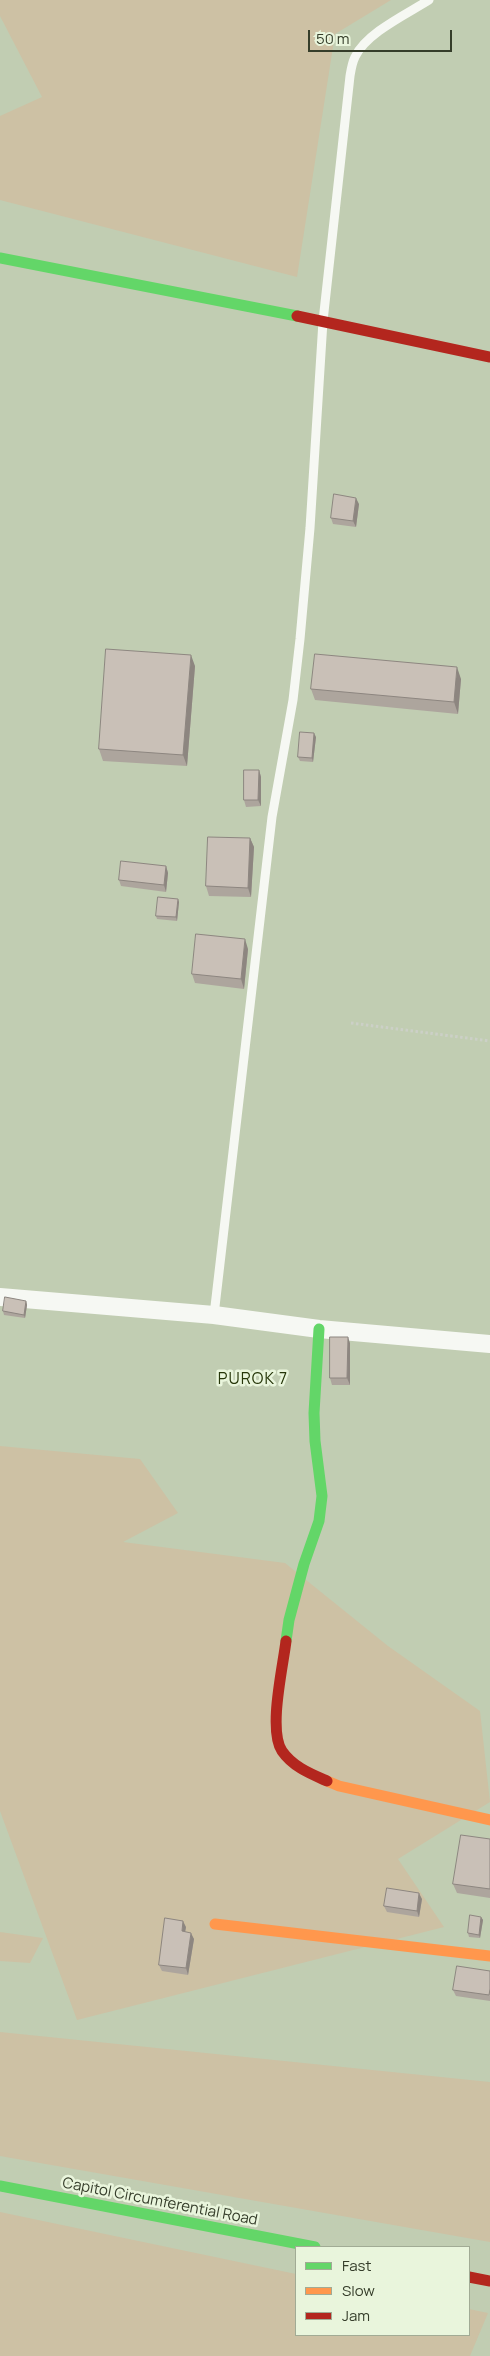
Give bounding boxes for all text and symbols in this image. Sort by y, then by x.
scale bar [310,20,454,52]
text: 50 m [316,28,350,49]
district label: PUROK 7 [217,1370,289,1390]
street label: Capitol Circumferential Road [61,2174,259,2230]
legend [295,2246,470,2336]
text: Fast [342,2255,371,2276]
text: Slow [342,2280,375,2301]
text: Jam [342,2305,370,2326]

